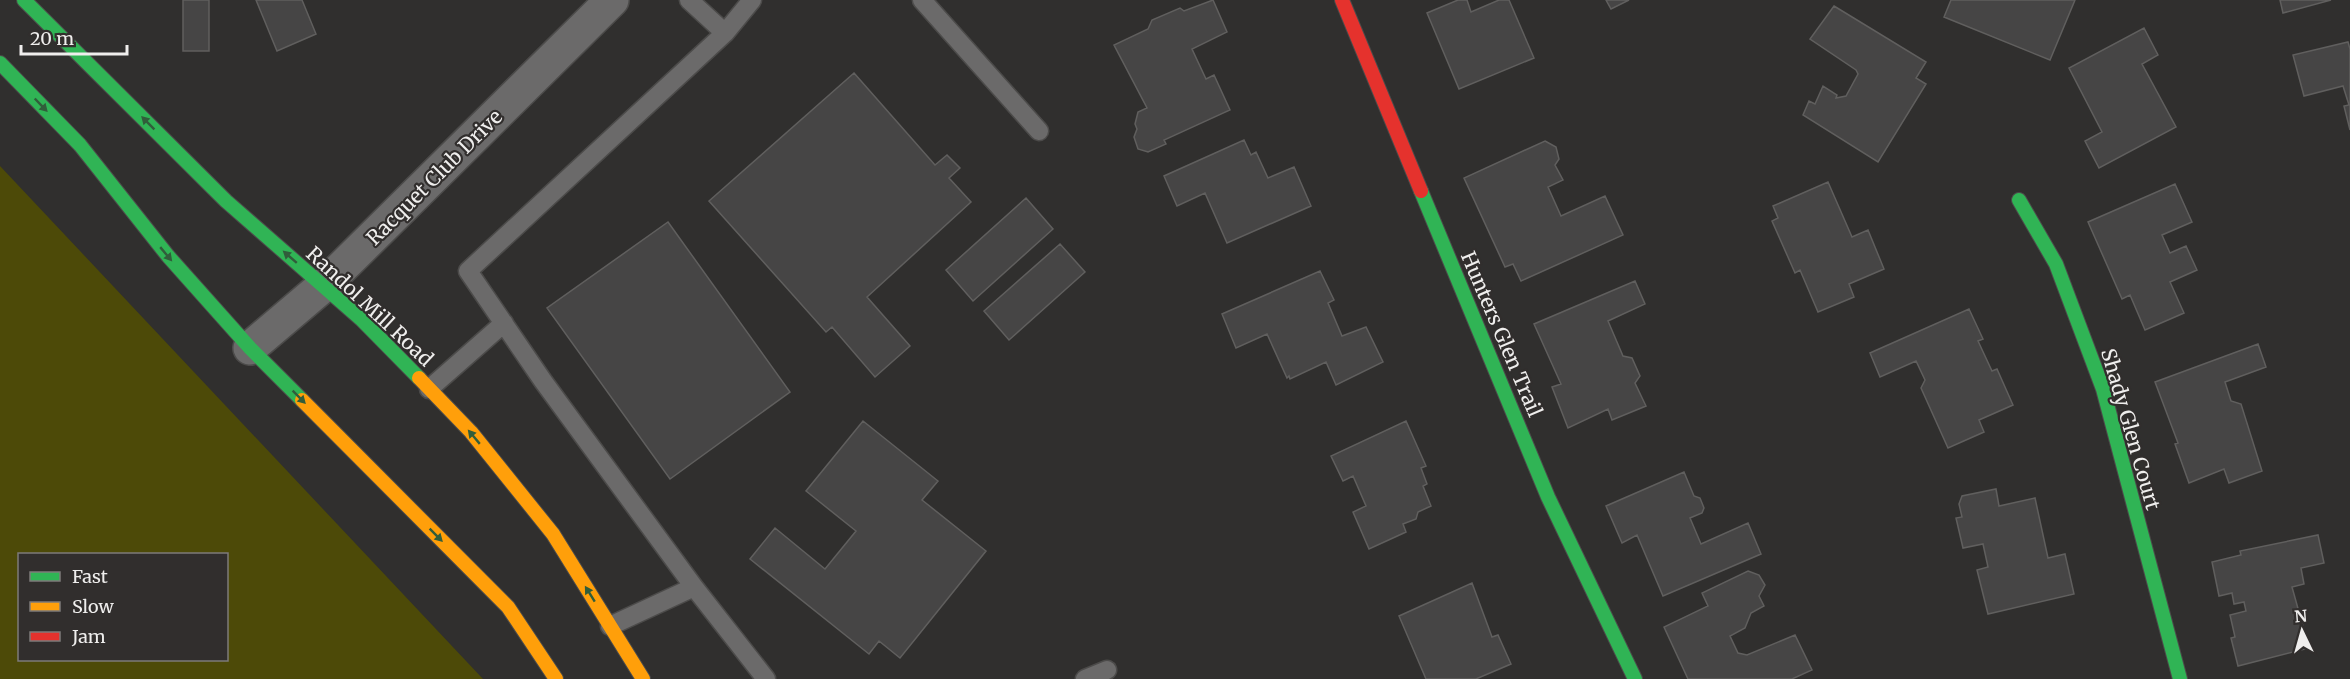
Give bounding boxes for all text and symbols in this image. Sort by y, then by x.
scale bar [21,18,128,56]
text: 20 m [30,27,74,50]
one-way arrow [34,98,48,113]
street label: Racquet Club Drive [361,104,507,250]
one-way arrow [141,117,155,131]
street label: Randol Mill Road [301,241,439,371]
one-way arrow [160,246,173,262]
street label: Hunters Glen Trail [1456,248,1548,420]
one-way arrow [283,251,298,264]
street label: Shady Glen Court [2096,345,2166,513]
one-way arrow [291,390,306,404]
one-way arrow [468,429,481,445]
one-way arrow [429,528,443,542]
legend [18,553,228,661]
text: Fast [72,565,108,588]
one-way arrow [585,585,596,602]
text: Slow [72,595,115,618]
north arrow [2272,601,2332,661]
text: N [2294,606,2308,627]
text: Jam [71,625,106,648]

